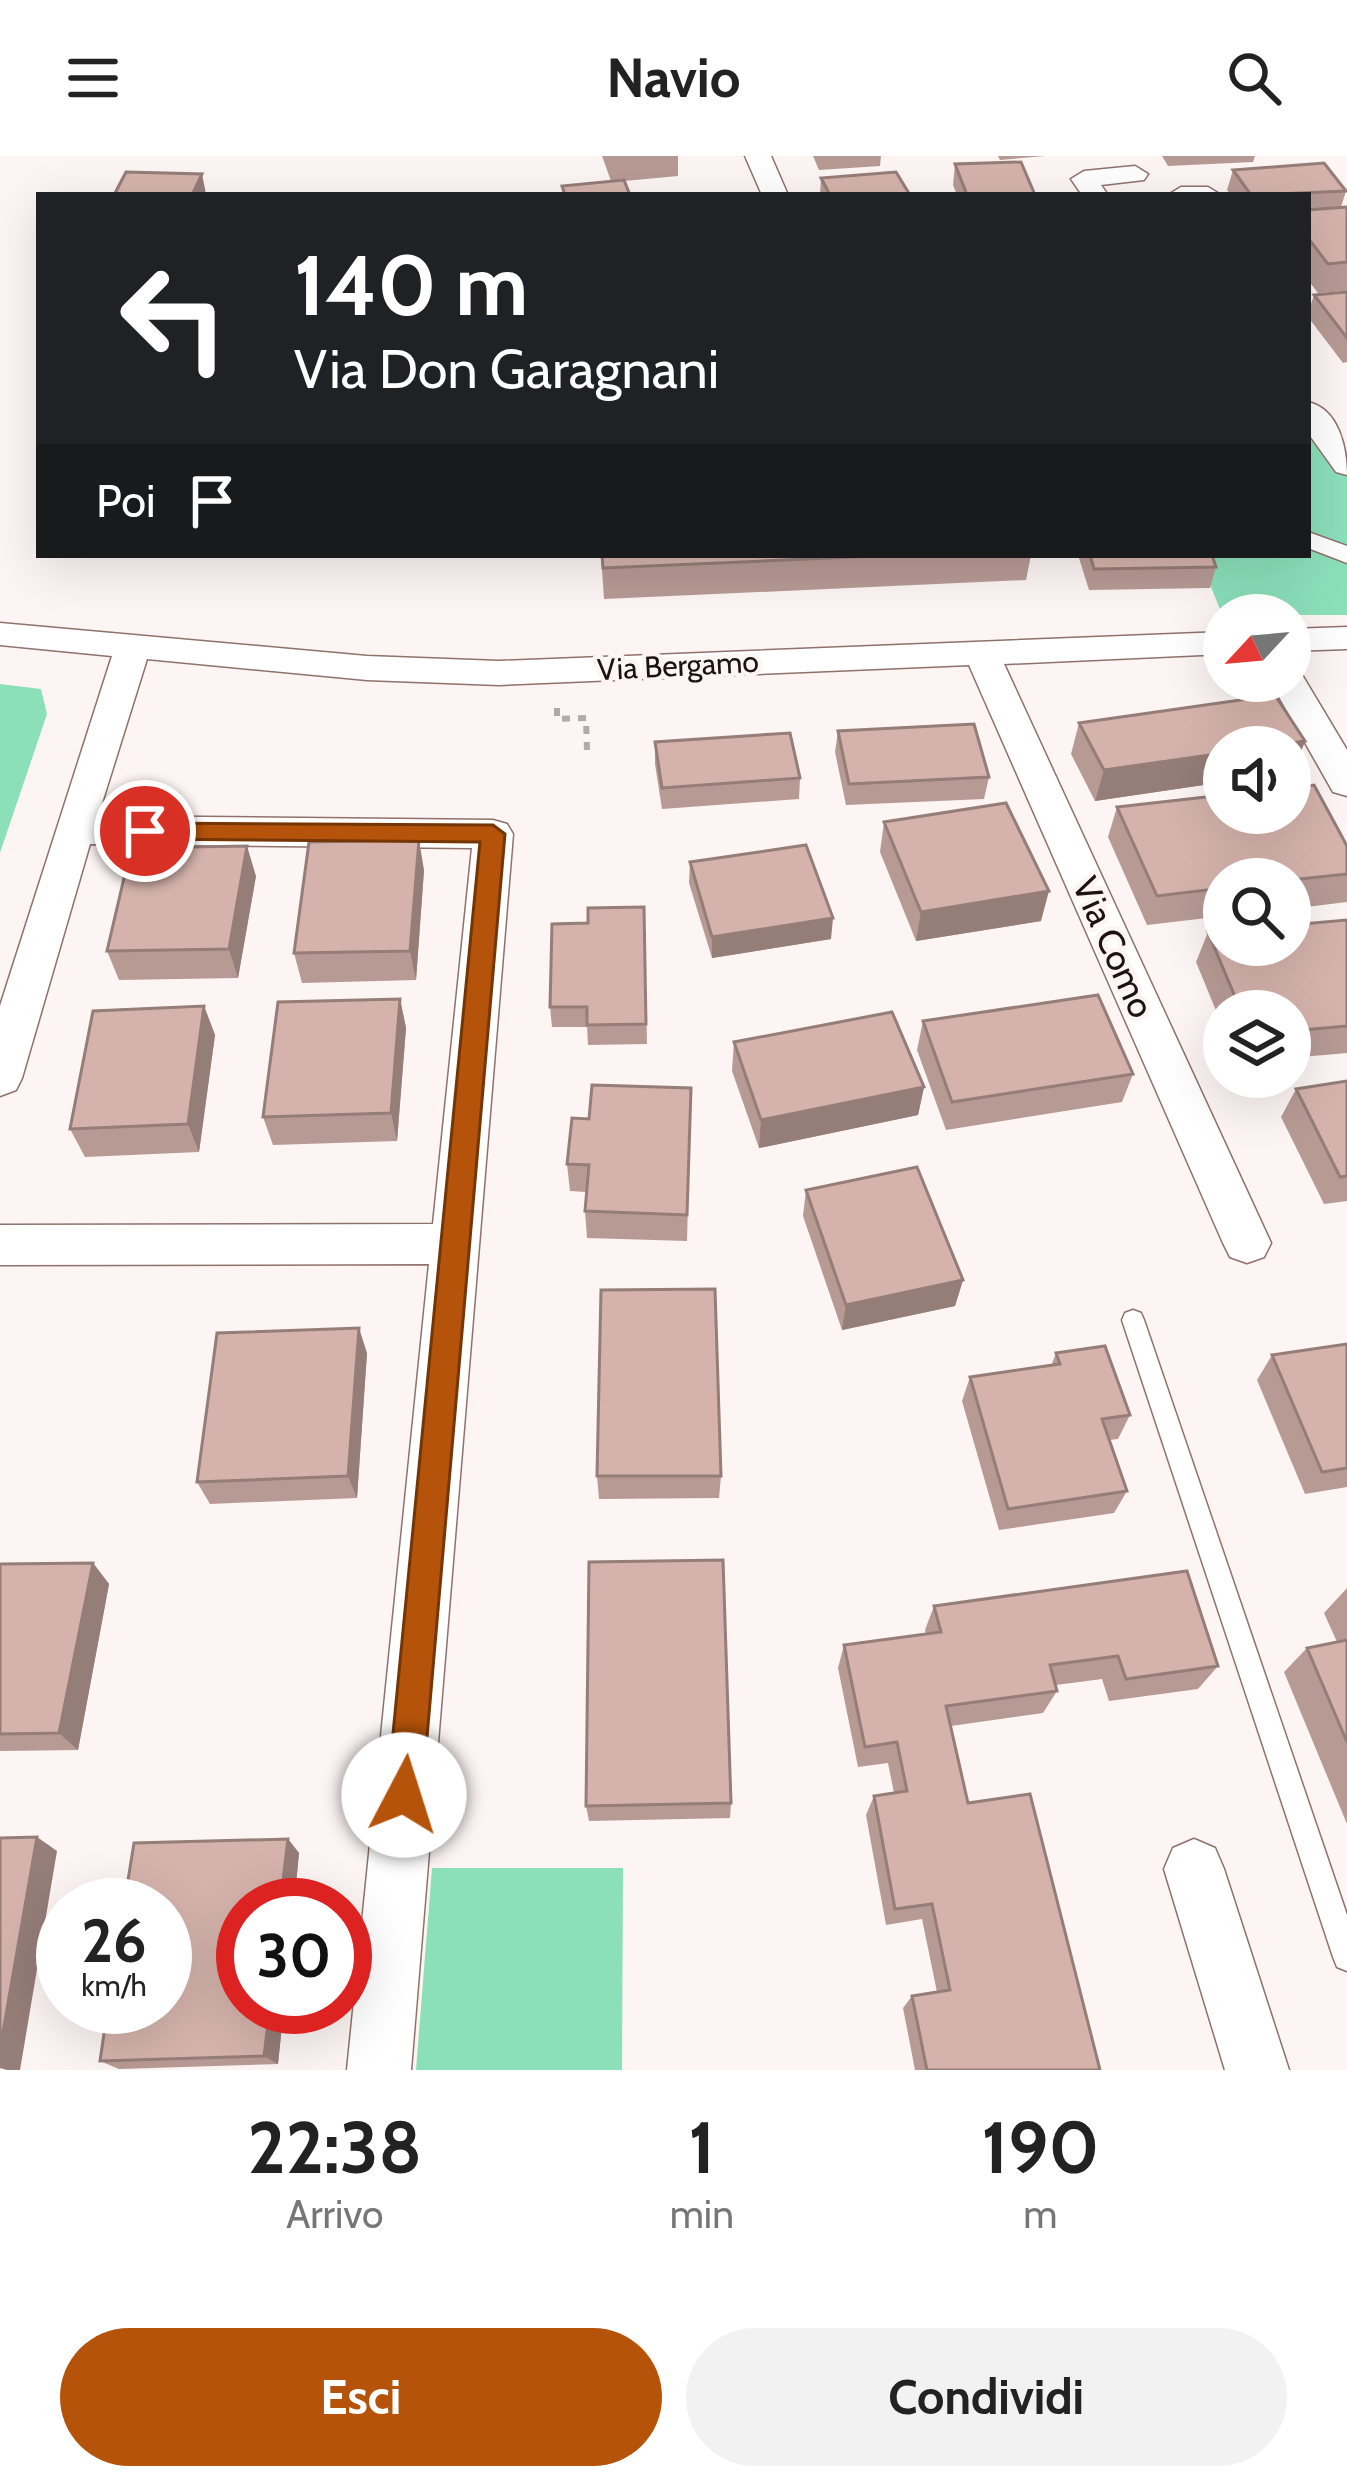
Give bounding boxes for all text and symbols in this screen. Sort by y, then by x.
icon: menu [60,45,126,111]
text: Navio [606,45,741,111]
icon: search [1221,45,1287,111]
text: 140 m [294,234,528,336]
icon: left [96,240,252,396]
text: Via Don Garagnani [294,336,719,402]
icon: arrive [179,468,245,534]
text: Poi [96,474,155,528]
north arrow [1203,594,1311,702]
map controls [1203,594,1311,1098]
street label: Via Bergamo [596,643,760,688]
button: sound [1203,726,1311,834]
pin [94,780,196,882]
icon: arrive [112,798,178,864]
button: search [1203,858,1311,966]
street label: Via Como [1064,870,1164,1024]
button: layers [1203,990,1311,1098]
position arrow [341,1732,467,1858]
speed limit sign: 30 [216,1878,372,2034]
text: 26 [81,1904,147,1977]
text: km/h [81,1967,147,2004]
text: 22:38 [248,2104,422,2191]
text: 1 [689,2104,715,2191]
text: 190 [982,2104,1099,2191]
text: Arrivo [286,2190,383,2238]
text: min [670,2190,734,2238]
text: m [1023,2190,1058,2238]
button: Esci [60,2328,662,2466]
button: Condividi [686,2328,1287,2466]

